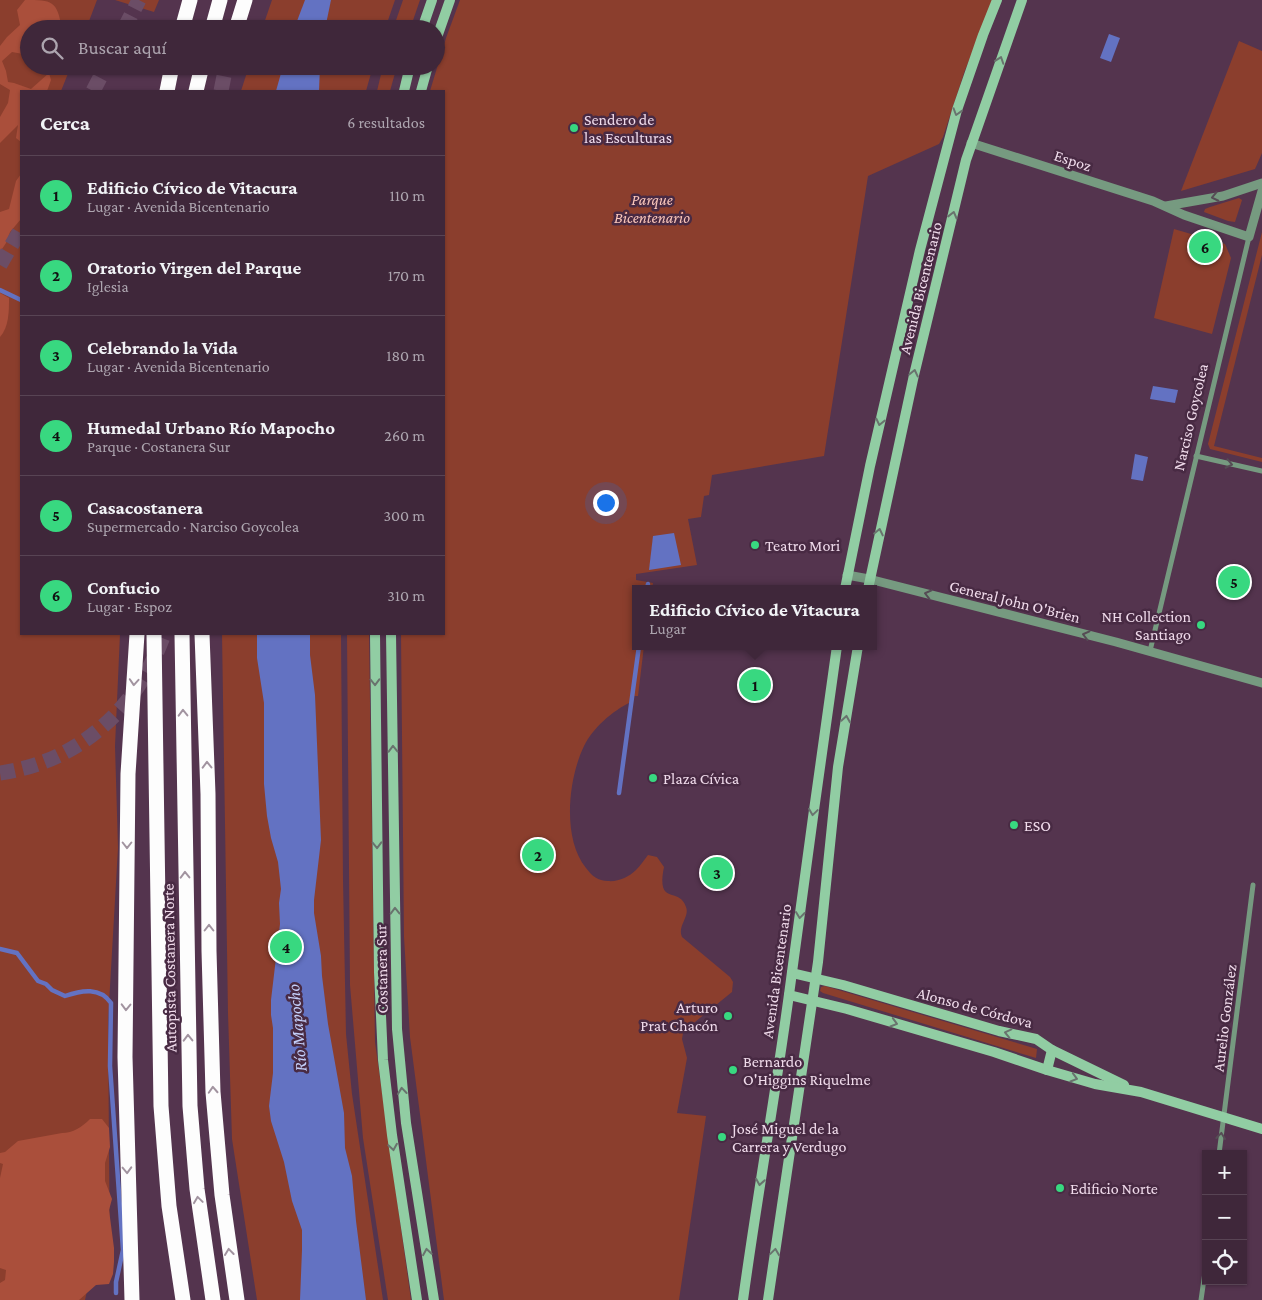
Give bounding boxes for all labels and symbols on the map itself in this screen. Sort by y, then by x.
one-way arrow [994,56,1004,64]
one-way arrow [953,107,963,115]
place label: Sendero de las Esculturas [584,111,672,146]
marker: Sendero de las Esculturas [568,122,580,134]
street label: Espoz [1052,147,1094,175]
park label: Parque Bicentenario [614,191,690,226]
one-way arrow [1211,191,1220,202]
one-way arrow [947,211,958,219]
street label: Avenida Bicentenario [896,220,945,356]
pin: 6 [1189,228,1221,266]
street label: Narciso Goycolea [1170,361,1212,473]
one-way arrow [908,368,919,377]
one-way arrow [875,418,886,427]
one-way arrow [1225,458,1233,469]
your location [593,490,619,516]
one-way arrow [873,527,884,536]
place label: Teatro Mori [765,537,840,554]
marker: Teatro Mori [749,539,761,551]
pin: 5 [1218,563,1250,601]
street label: General John O'Brien [947,577,1082,627]
one-way arrow [925,590,933,600]
place label: NH Collection Santiago [1102,608,1191,644]
marker: NH Collection Santiago [1195,619,1207,631]
one-way arrow [1081,630,1090,641]
pin: 1 [739,666,771,704]
one-way arrow [128,679,139,687]
one-way arrow [370,679,380,687]
one-way arrow [178,709,188,716]
one-way arrow [841,715,851,724]
one-way arrow [388,745,398,752]
one-way arrow [202,761,213,769]
place label: Plaza Cívica [663,770,740,787]
marker: Plaza Cívica [647,772,659,784]
one-way arrow [808,808,819,816]
place label: ESO [1024,817,1051,834]
marker: ESO [1008,819,1020,831]
pin: 2 [522,836,554,874]
one-way arrow [122,841,132,849]
one-way arrow [372,841,383,849]
pin: 3 [701,854,733,892]
one-way arrow [180,871,190,879]
street label: Autopista Costanera Norte [160,883,180,1053]
street label: Avenida Bicentenario [759,903,794,1039]
one-way arrow [390,907,400,915]
one-way arrow [795,911,805,919]
one-way arrow [204,924,214,932]
street label: Costanera Sur [372,924,391,1014]
pin: 4 [270,928,302,966]
street label: Aurelio González [1209,963,1240,1073]
water label: Río Mapocho [283,983,311,1073]
street label: Alonso de Córdova [915,984,1035,1031]
place label: Arturo Prat Chacón [640,999,718,1034]
one-way arrow [120,1003,131,1011]
marker: Arturo Prat Chacón [722,1010,734,1022]
one-way arrow [889,1017,898,1028]
one-way arrow [1003,1028,1012,1039]
one-way arrow [183,1034,193,1042]
place label: Bernardo O'Higgins Riquelme [743,1053,870,1089]
marker: Bernardo O'Higgins Riquelme [727,1064,739,1076]
one-way arrow [1069,1072,1078,1083]
one-way arrow [207,1086,218,1094]
one-way arrow [397,1087,408,1095]
place label: José Miguel de la Carrera y Verdugo [730,1120,846,1156]
marker: José Miguel de la Carrera y Verdugo [716,1131,728,1143]
one-way arrow [1215,1131,1226,1139]
one-way arrow [388,1142,398,1151]
one-way arrow [122,1166,133,1174]
one-way arrow [755,1177,765,1186]
place label: Edificio Norte [1070,1180,1158,1197]
marker: Edificio Norte [1054,1182,1066,1194]
one-way arrow [194,1196,204,1204]
one-way arrow [422,1247,432,1256]
one-way arrow [769,1247,779,1256]
one-way arrow [225,1248,235,1256]

